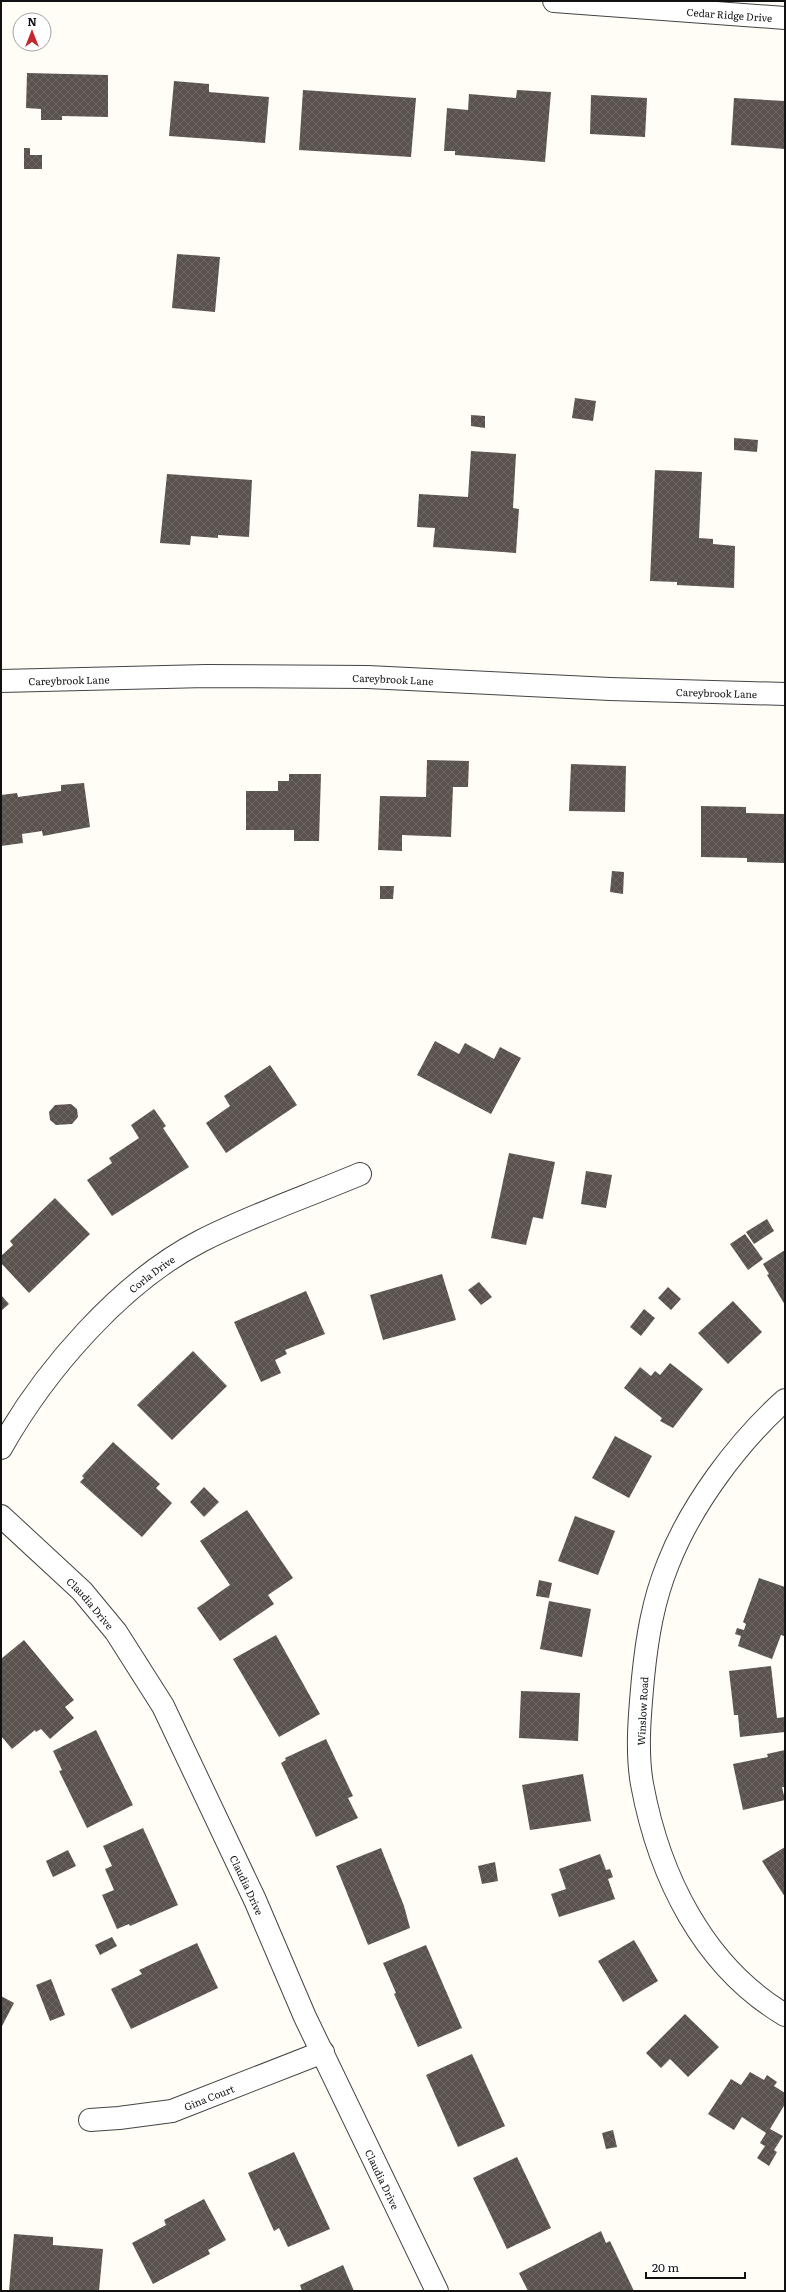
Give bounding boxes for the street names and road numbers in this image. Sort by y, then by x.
street label: Cedar Ridge Drive [686,3,773,25]
street label: Careybrook Lane [352,669,434,688]
street label: Careybrook Lane [28,671,110,688]
street label: Careybrook Lane [676,683,757,701]
street label: Corla Drive [125,1251,177,1296]
street label: Claudia Drive [64,1573,118,1632]
street label: Winslow Road [633,1676,651,1746]
street label: Claudia Drive [227,1852,268,1917]
street label: Gina Court [181,2080,236,2113]
street label: Claudia Drive [362,2146,404,2211]

